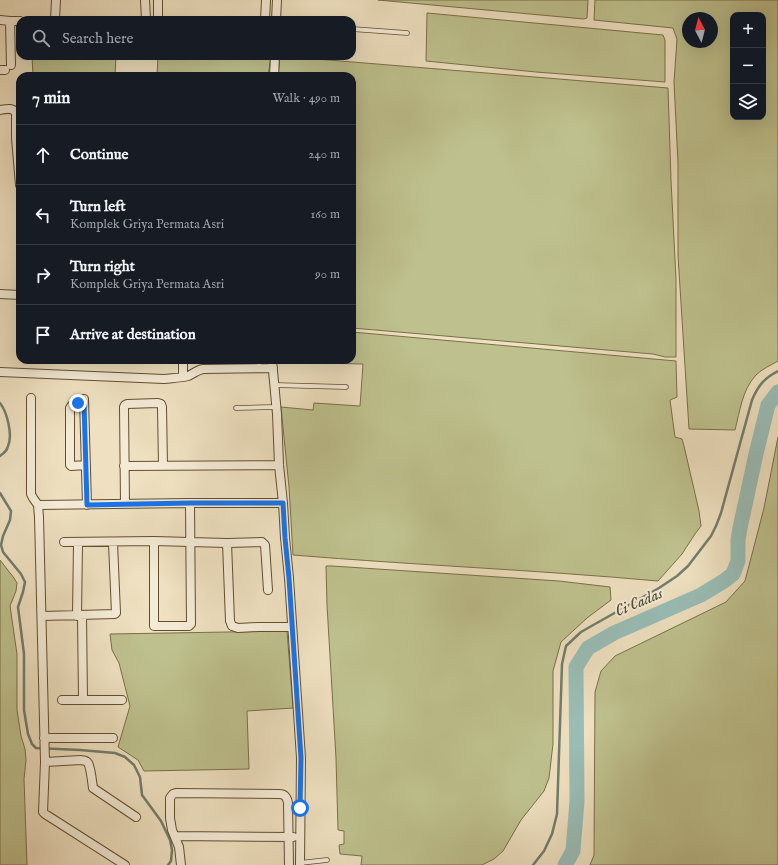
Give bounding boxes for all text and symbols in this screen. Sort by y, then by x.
north arrow [682,12,718,48]
map controls [730,12,766,120]
button: + [730,12,766,48]
search box [16,16,356,60]
icon: search [30,27,52,49]
text: Search here [62,29,133,48]
button: − [730,48,766,84]
button: layers [730,84,766,120]
text: 7 min [32,88,70,109]
text: Walk · 490 m [272,90,340,107]
icon: ahead [32,144,54,166]
text: Continue [70,145,128,164]
text: 240 m [308,146,340,163]
text: Turn left [70,197,126,216]
icon: left [32,204,54,226]
text: 160 m [310,206,340,223]
text: Komplek Griya Permata Asri [70,216,224,233]
text: Turn right [70,257,135,276]
icon: right [32,264,54,286]
text: 90 m [315,266,340,283]
text: Komplek Griya Permata Asri [70,276,224,293]
icon: arrive [32,324,54,346]
text: Arrive at destination [70,325,196,344]
route end [69,394,87,412]
water label: Ci Cadas [612,584,666,622]
route start [291,799,309,817]

